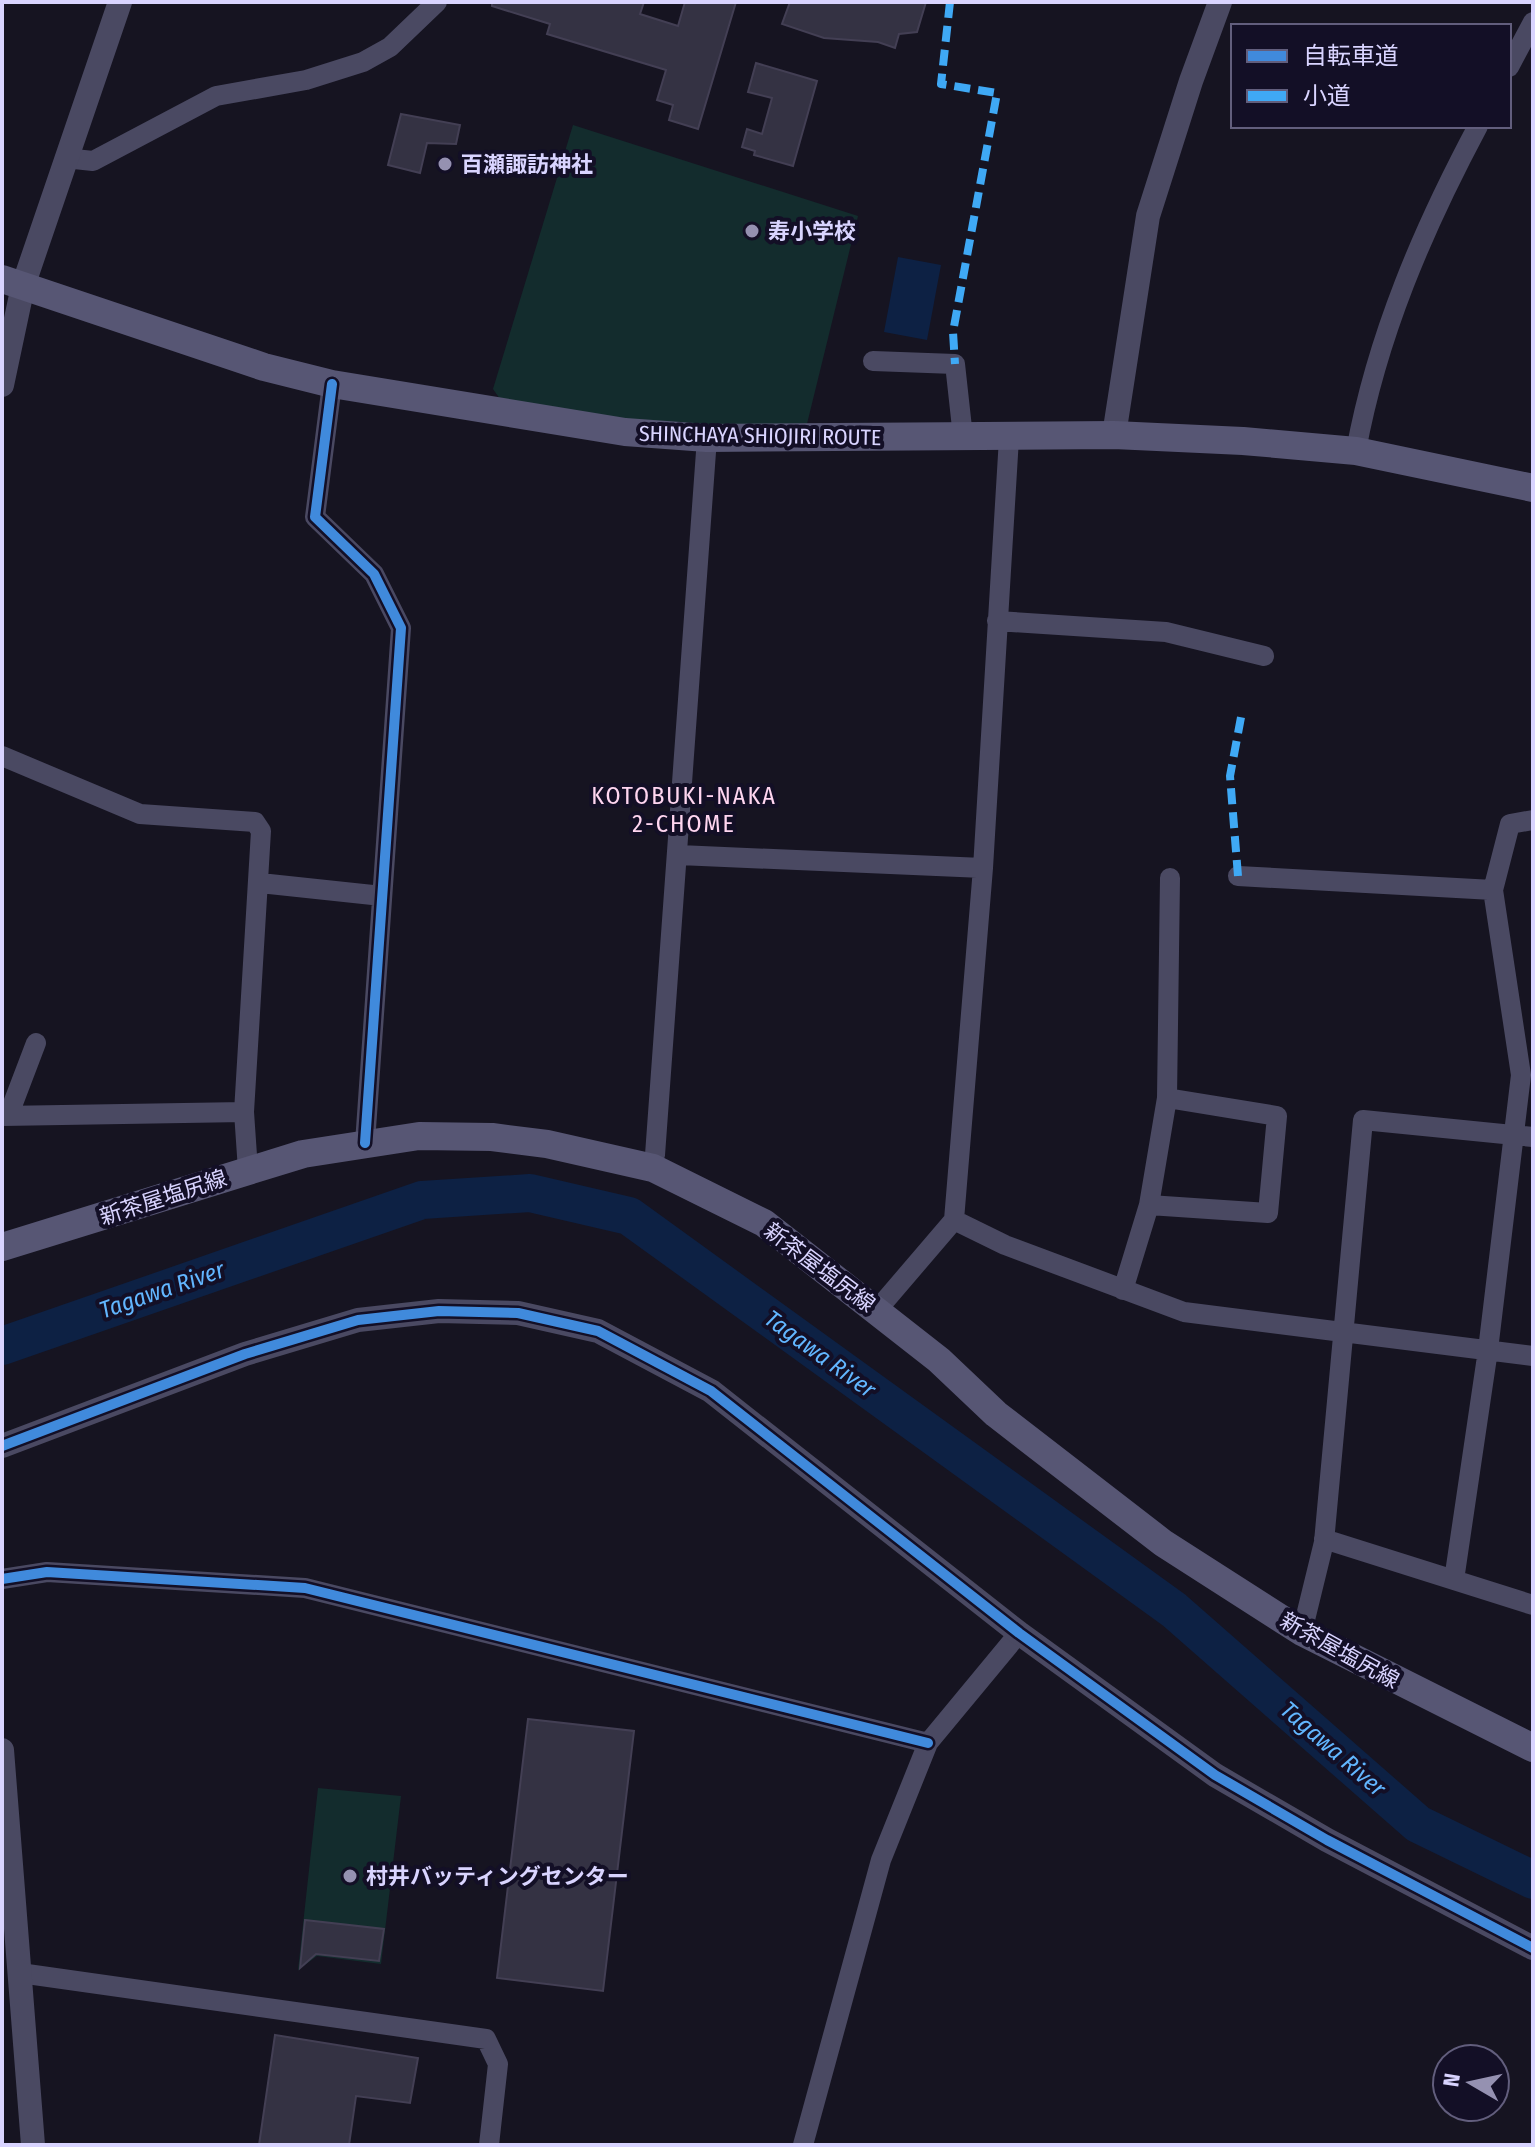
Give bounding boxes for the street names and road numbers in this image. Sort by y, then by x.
street label: SHINCHAYA SHIOJIRI ROUTE [639,420,881,451]
street label: 新茶屋塩尻線 [96,1164,230,1231]
street label: 新茶屋塩尻線 [759,1217,881,1318]
street label: 新茶屋塩尻線 [1275,1607,1404,1694]

